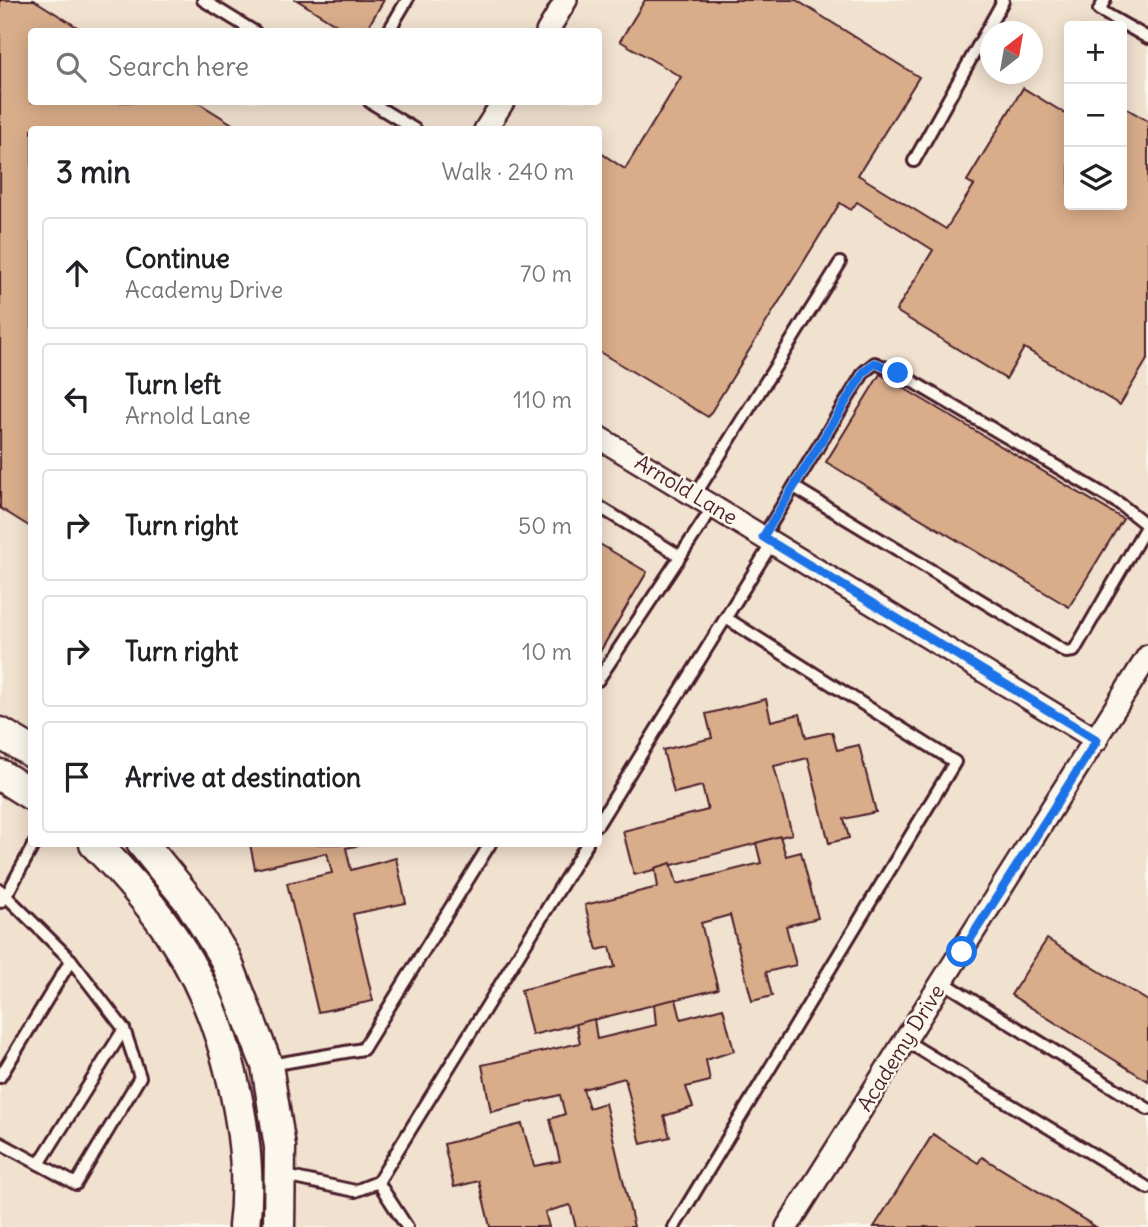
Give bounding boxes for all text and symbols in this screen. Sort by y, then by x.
north arrow [980,21,1043,84]
map controls [1064,21,1127,210]
button: + [1064,21,1127,84]
search box [28,28,602,105]
icon: search [52,48,90,86]
text: Search here [108,50,249,83]
button: − [1064,84,1127,147]
button: layers [1064,147,1127,210]
text: 3 min [56,153,131,191]
text: Walk · 240 m [441,157,574,186]
text: Continue [125,242,230,275]
icon: ahead [58,254,96,292]
text: 70 m [520,259,572,288]
text: Academy Drive [125,275,283,304]
route end [882,357,913,388]
text: Turn left [125,368,221,401]
icon: left [58,380,96,418]
text: 110 m [513,385,572,414]
text: Arnold Lane [125,401,251,430]
street label: Arnold Lane [630,448,742,531]
icon: right [58,506,96,544]
text: Turn right [125,509,238,542]
text: 50 m [518,511,572,540]
icon: right [58,632,96,670]
text: Turn right [125,635,238,668]
text: 10 m [522,637,572,666]
icon: arrive [58,758,96,796]
text: Arrive at destination [125,761,361,794]
route start [946,936,977,967]
street label: Academy Drive [851,979,950,1116]

